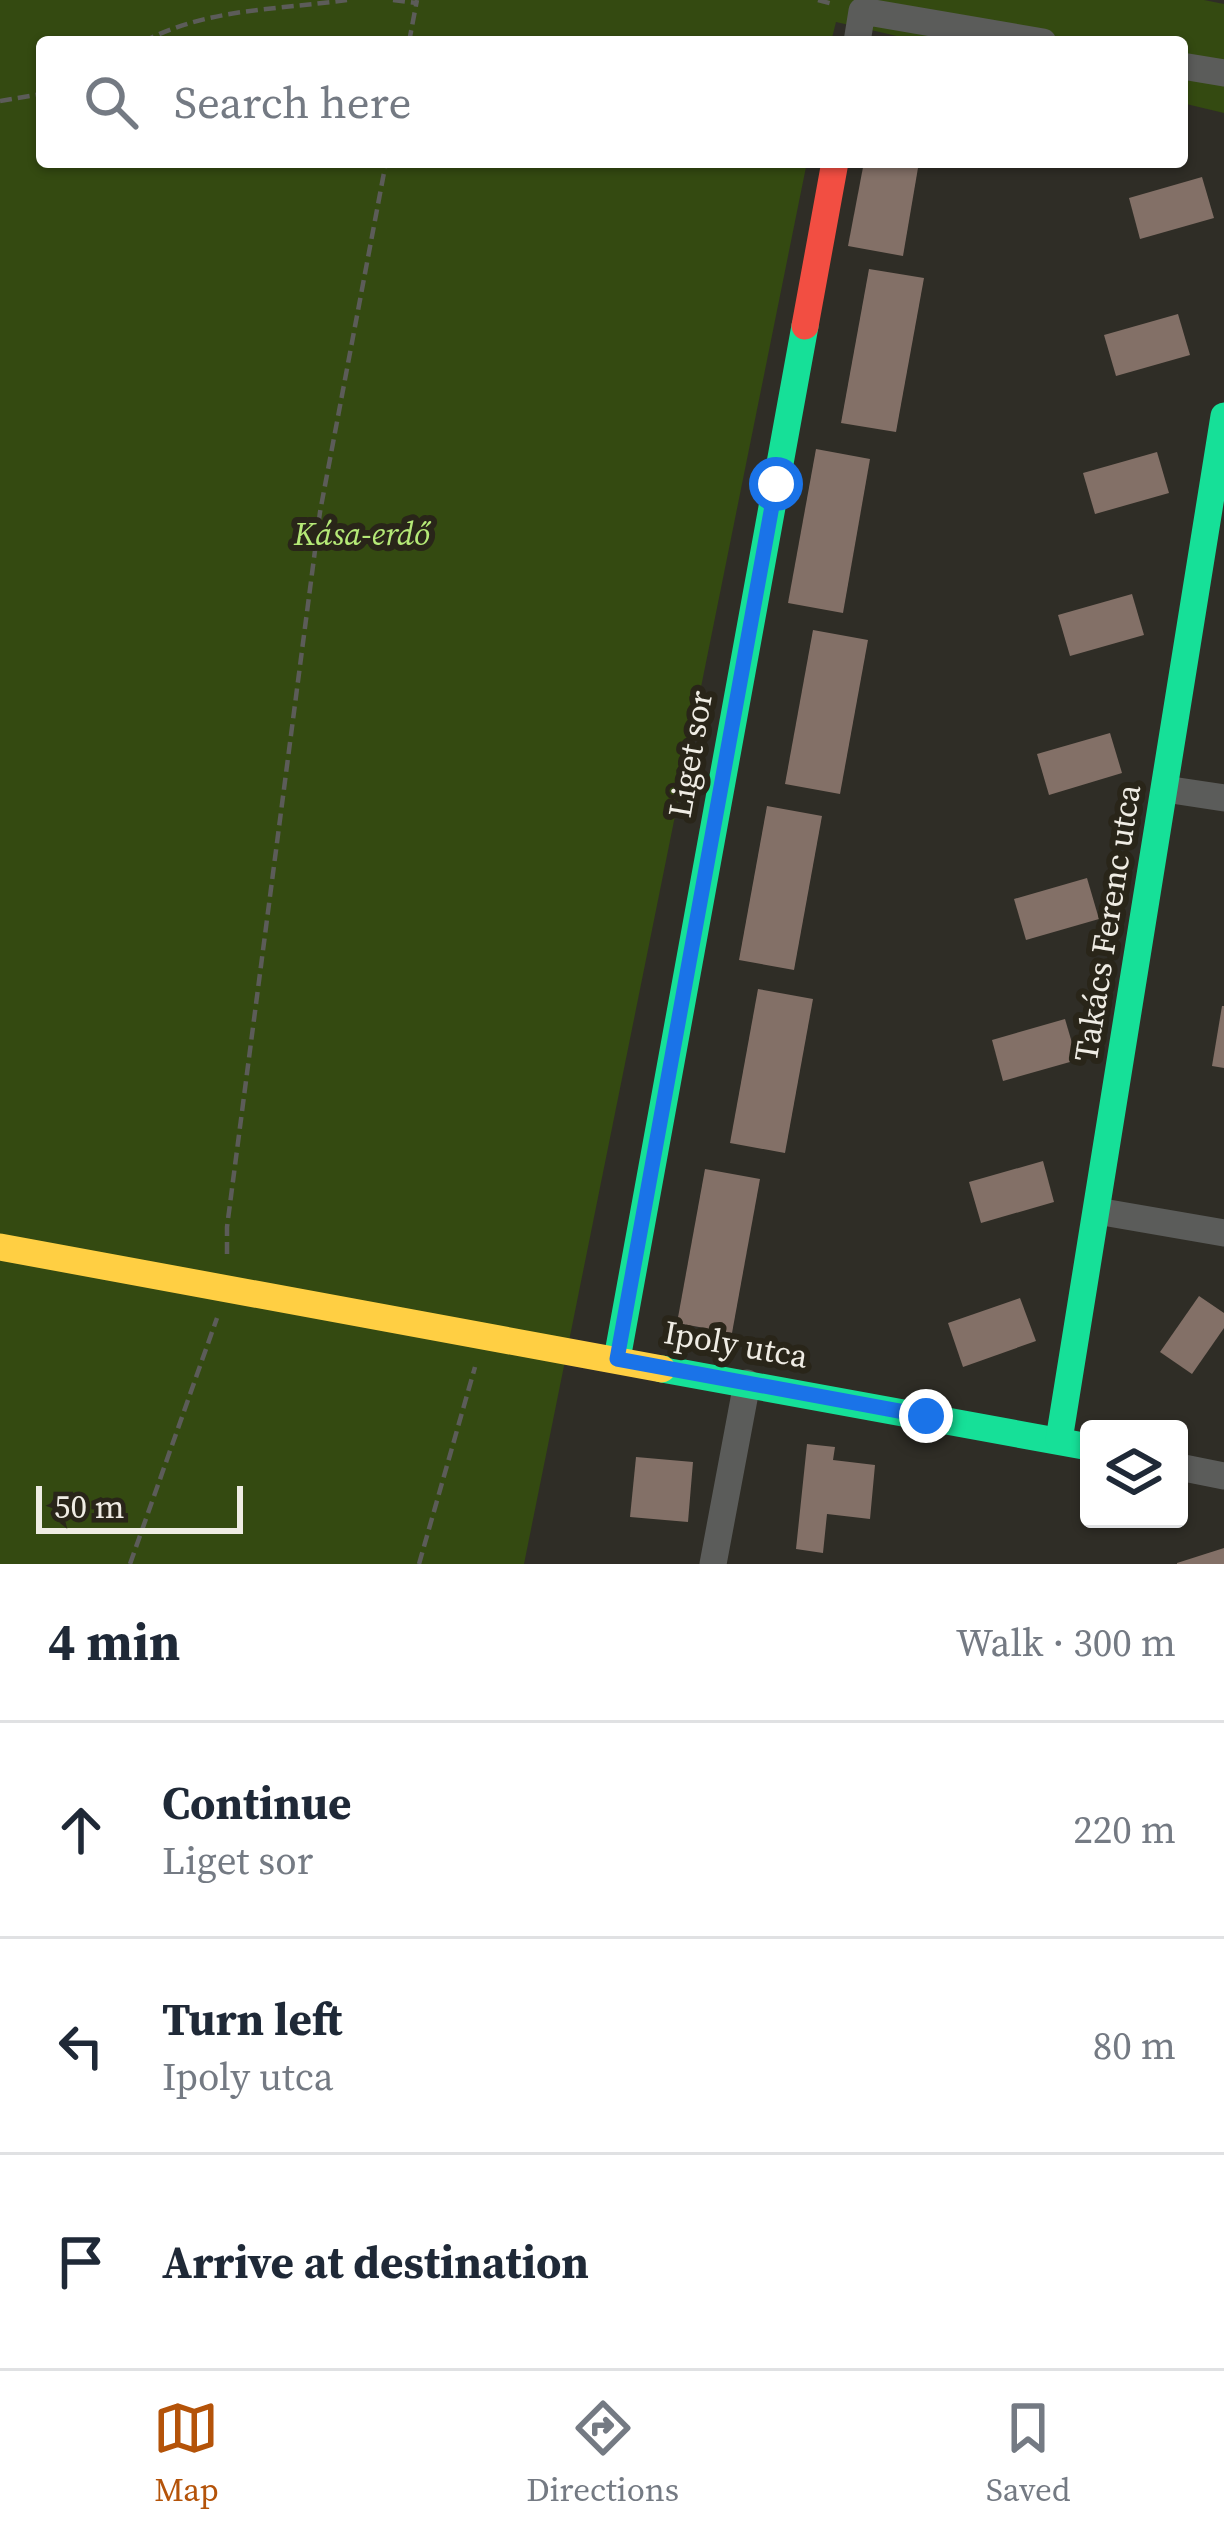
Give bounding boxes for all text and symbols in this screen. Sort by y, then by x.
search box [36,36,1188,168]
icon: search [78,69,144,135]
text: Search here [174,71,411,133]
route start [749,457,803,511]
park label: Kása-erdő [293,511,432,556]
street label: Liget sor [657,687,723,821]
street label: Takács Ferenc utca [1063,781,1151,1065]
street label: Ipoly utca [661,1309,812,1379]
route end [899,1389,953,1443]
map controls [1080,1420,1188,1528]
button: layers [1080,1420,1188,1528]
scale bar [36,1480,243,1533]
text: 50 m [54,1484,124,1529]
text: 4 min [48,1607,180,1677]
text: Walk · 300 m [956,1616,1176,1669]
text: Continue [162,1772,351,1834]
icon: ahead [48,1797,114,1863]
text: 220 m [1073,1803,1176,1856]
text: Liget sor [162,1834,313,1887]
text: Turn left [162,1988,342,2050]
icon: left [48,2013,114,2079]
text: 80 m [1093,2019,1176,2072]
text: Ipoly utca [162,2050,334,2103]
icon: arrive [48,2229,114,2295]
text: Arrive at destination [162,2231,589,2293]
tab: Map [153,2395,219,2512]
tab: Directions [526,2395,679,2512]
tab: Saved [986,2395,1071,2512]

